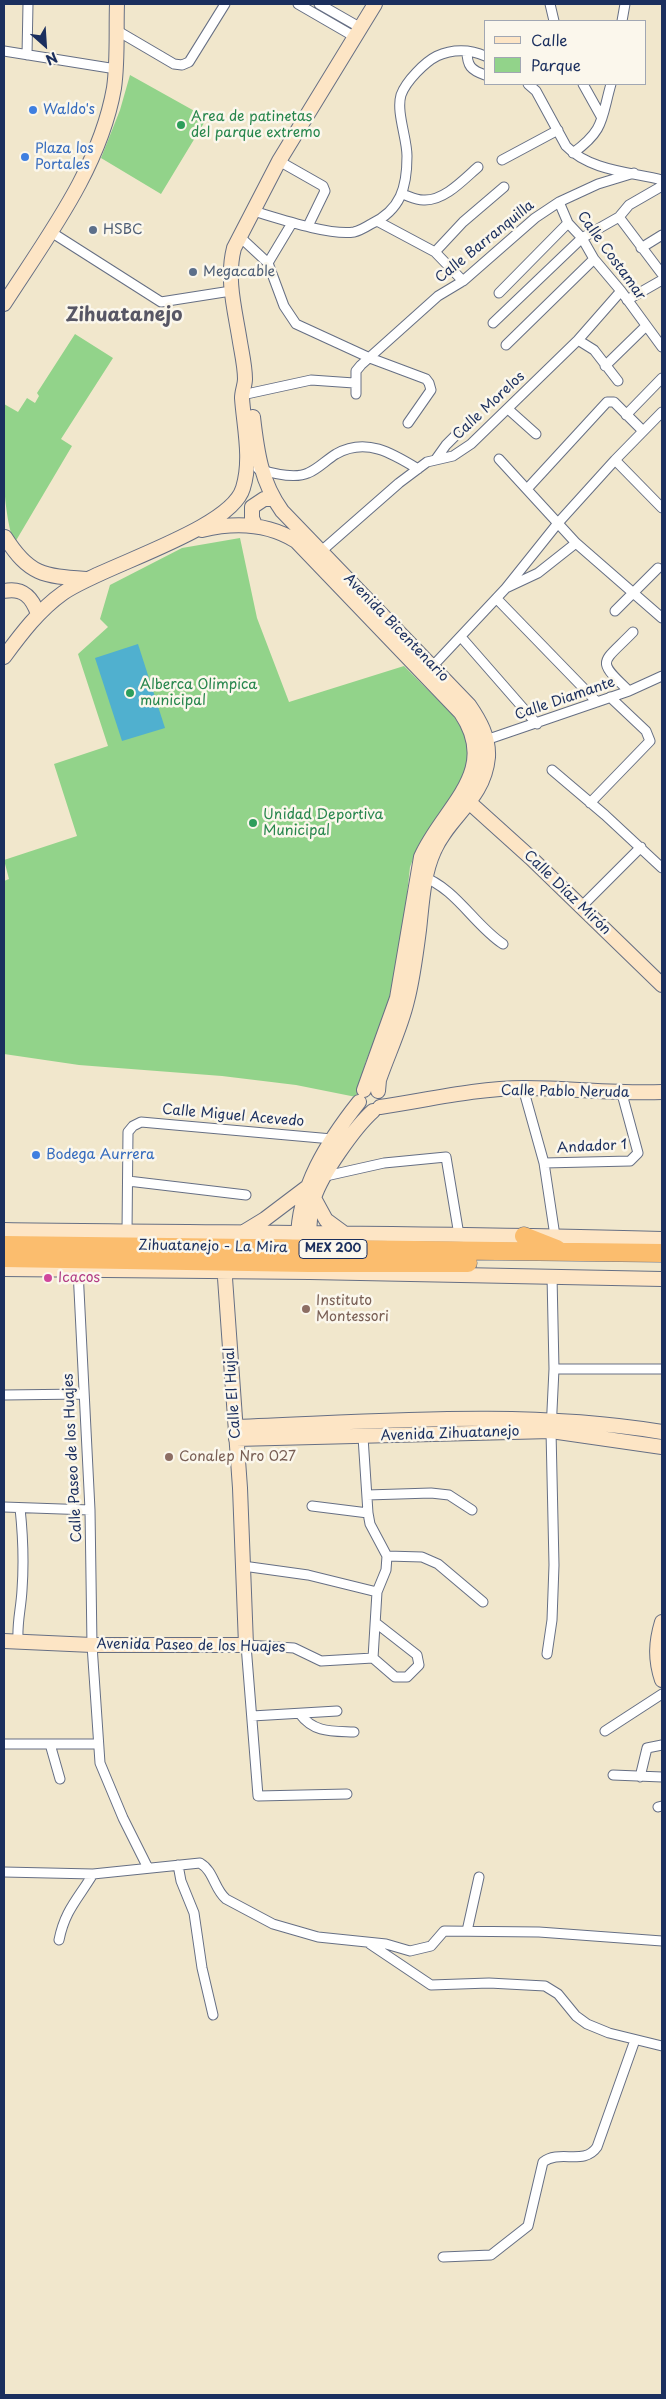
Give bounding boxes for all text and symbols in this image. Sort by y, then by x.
north arrow [20,20,70,70]
legend [483,20,646,85]
text: Calle [531,28,568,51]
text: N [42,47,61,71]
text: Parque [531,53,581,76]
place label: Waldo's [43,102,95,118]
marker: Waldo's [27,104,39,116]
place label: Area de patinetas del parque extremo [191,109,321,142]
marker: Area de patinetas del parque extremo [175,119,187,131]
place label: Plaza los Portales [35,141,94,174]
marker: Plaza los Portales [19,151,31,163]
street label: Calle Barranquilla [432,197,538,287]
street label: Calle Costamar [573,208,649,304]
place label: HSBC [103,222,143,238]
marker: HSBC [87,224,99,236]
place label: Megacable [203,264,275,280]
marker: Megacable [187,266,199,278]
district label: Zihuatanejo [66,305,182,327]
street label: Calle Morelos [450,368,528,444]
street label: Avenida Bicentenario [340,570,452,686]
street label: Calle Diamante [513,674,617,724]
place label: Alberca Olimpica municipal [140,677,257,710]
marker: Alberca Olimpica municipal [124,687,136,699]
place label: Unidad Deportiva Municipal [263,807,383,840]
marker: Unidad Deportiva Municipal [247,817,259,829]
street label: Calle Díaz Mirón [520,847,614,939]
street label: Calle Pablo Neruda [501,1082,629,1102]
street label: Calle Miguel Acevedo [161,1101,305,1131]
street label: Andador 1 [556,1137,628,1157]
place label: Bodega Aurrera [46,1147,155,1163]
marker: Bodega Aurrera [30,1149,42,1161]
street label: Zihuatanejo - La Mira [138,1237,288,1257]
road number: MEX 200 [299,1240,367,1258]
place label: Icacos [58,1270,100,1286]
marker: Icacos [42,1272,54,1284]
place label: Instituto Montessori [316,1293,389,1325]
marker: Instituto Montessori [300,1303,312,1315]
street label: Calle El Hujal [221,1347,245,1439]
street label: Calle Paseo de los Huajes [60,1373,86,1543]
street label: Avenida Zihuatanejo [380,1423,520,1445]
place label: Conalep Nro 027 [179,1449,296,1465]
marker: Conalep Nro 027 [163,1451,175,1463]
street label: Avenida Paseo de los Huajes [96,1636,286,1656]

